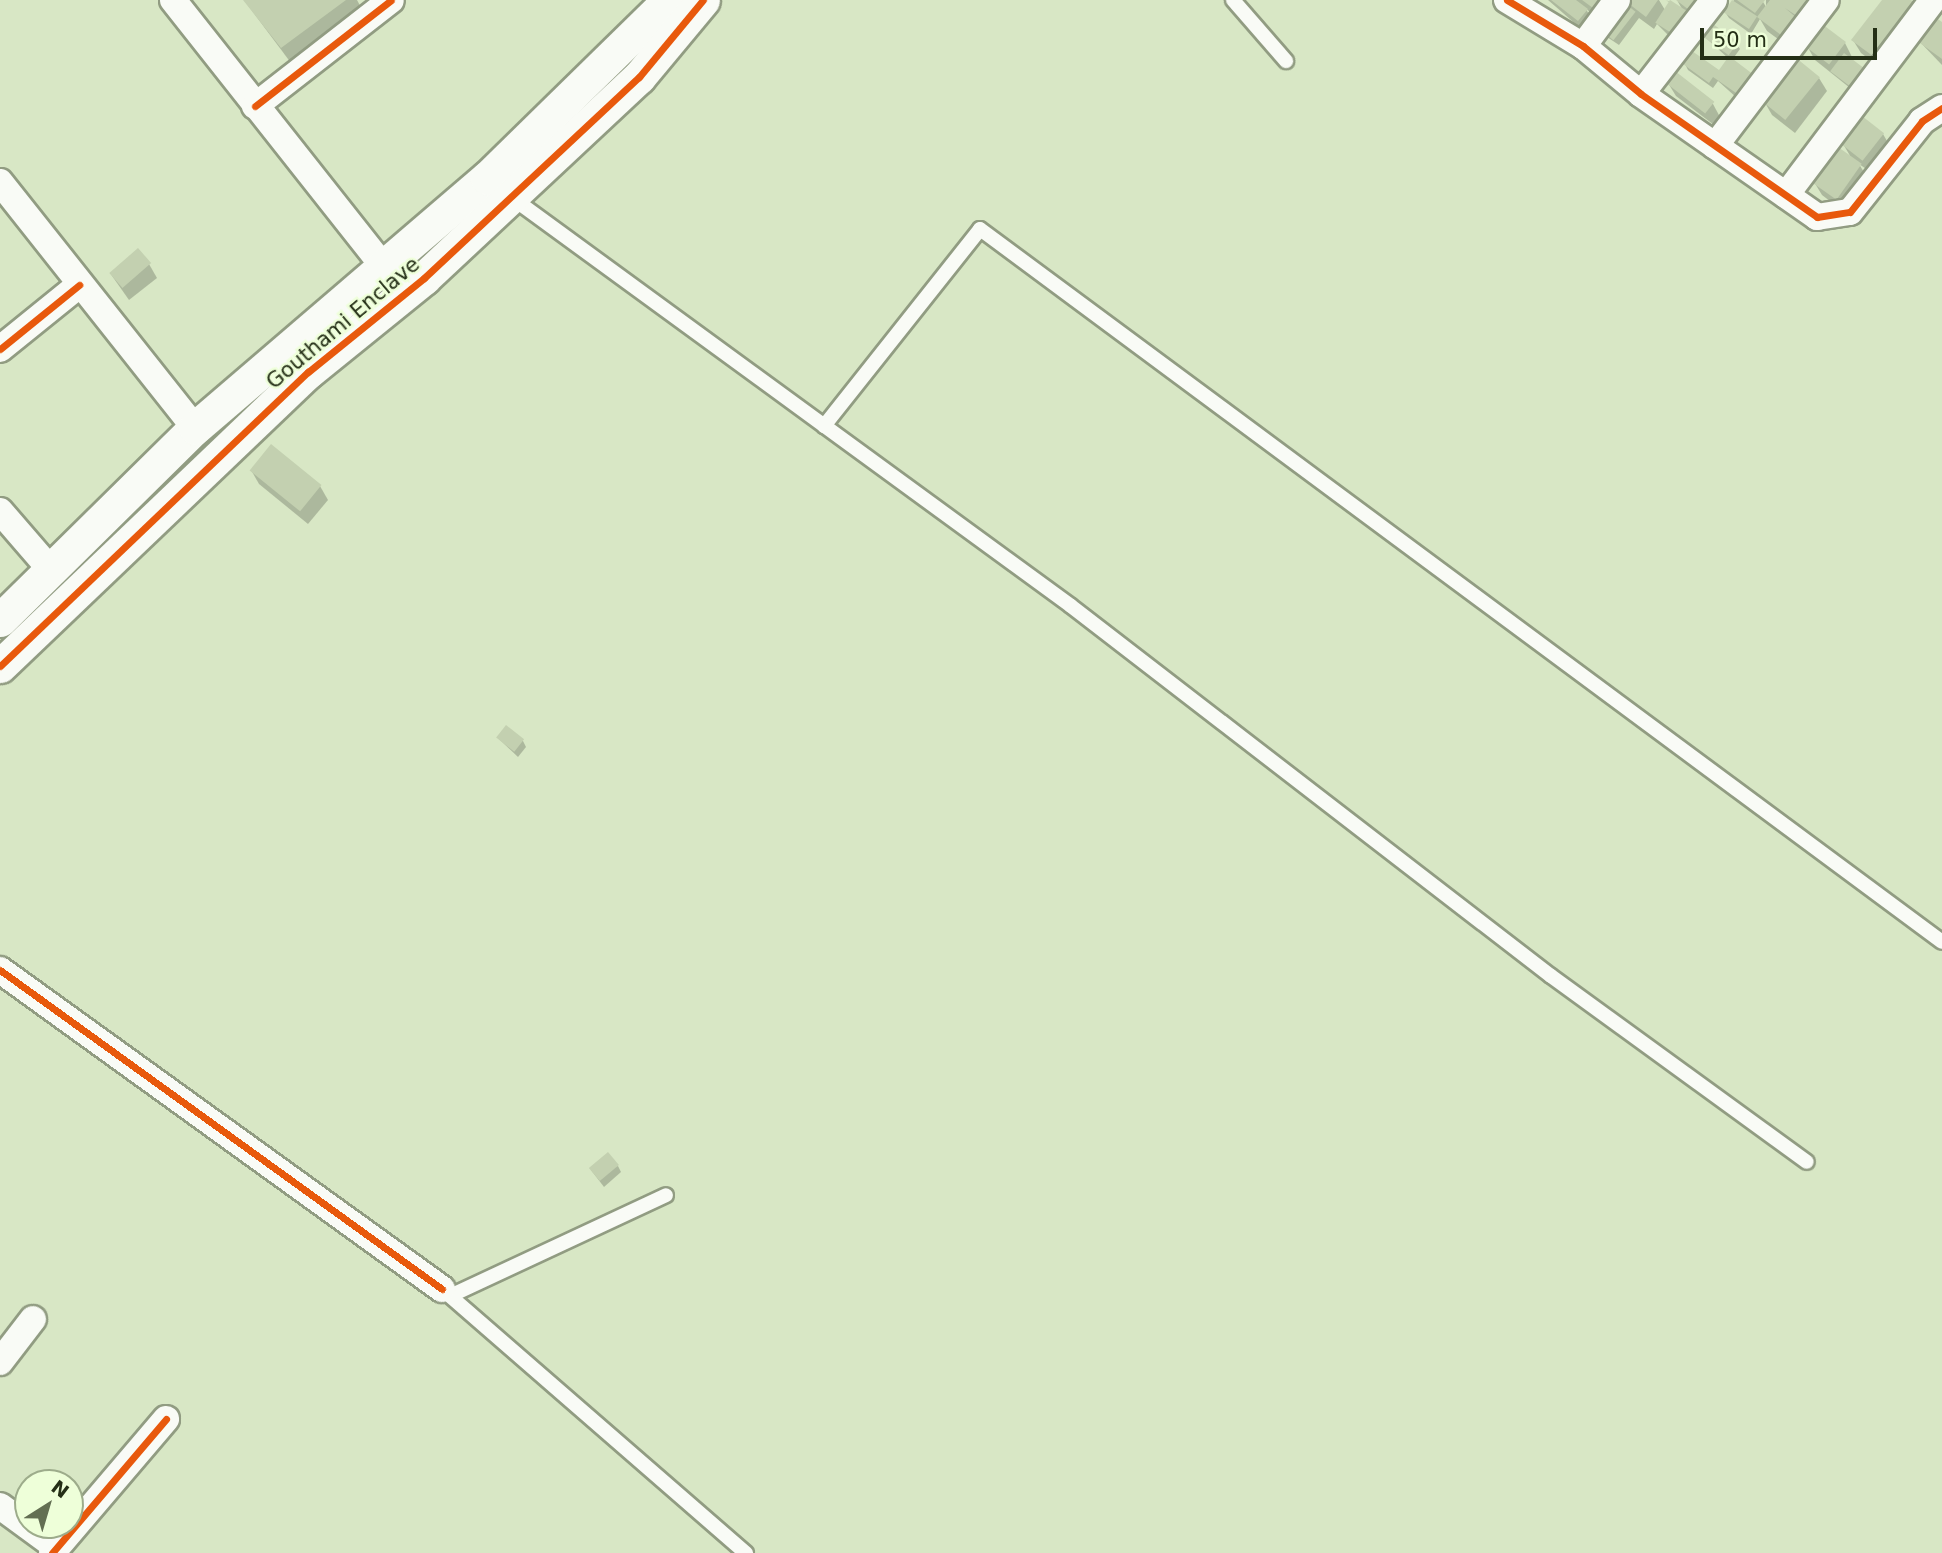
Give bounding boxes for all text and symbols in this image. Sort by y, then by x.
scale bar [1704,14,1881,58]
text: 50 m [1713,28,1767,52]
street label: Gouthami Enclave [261,252,425,394]
north arrow [14,1469,84,1539]
text: N [47,1475,73,1502]

